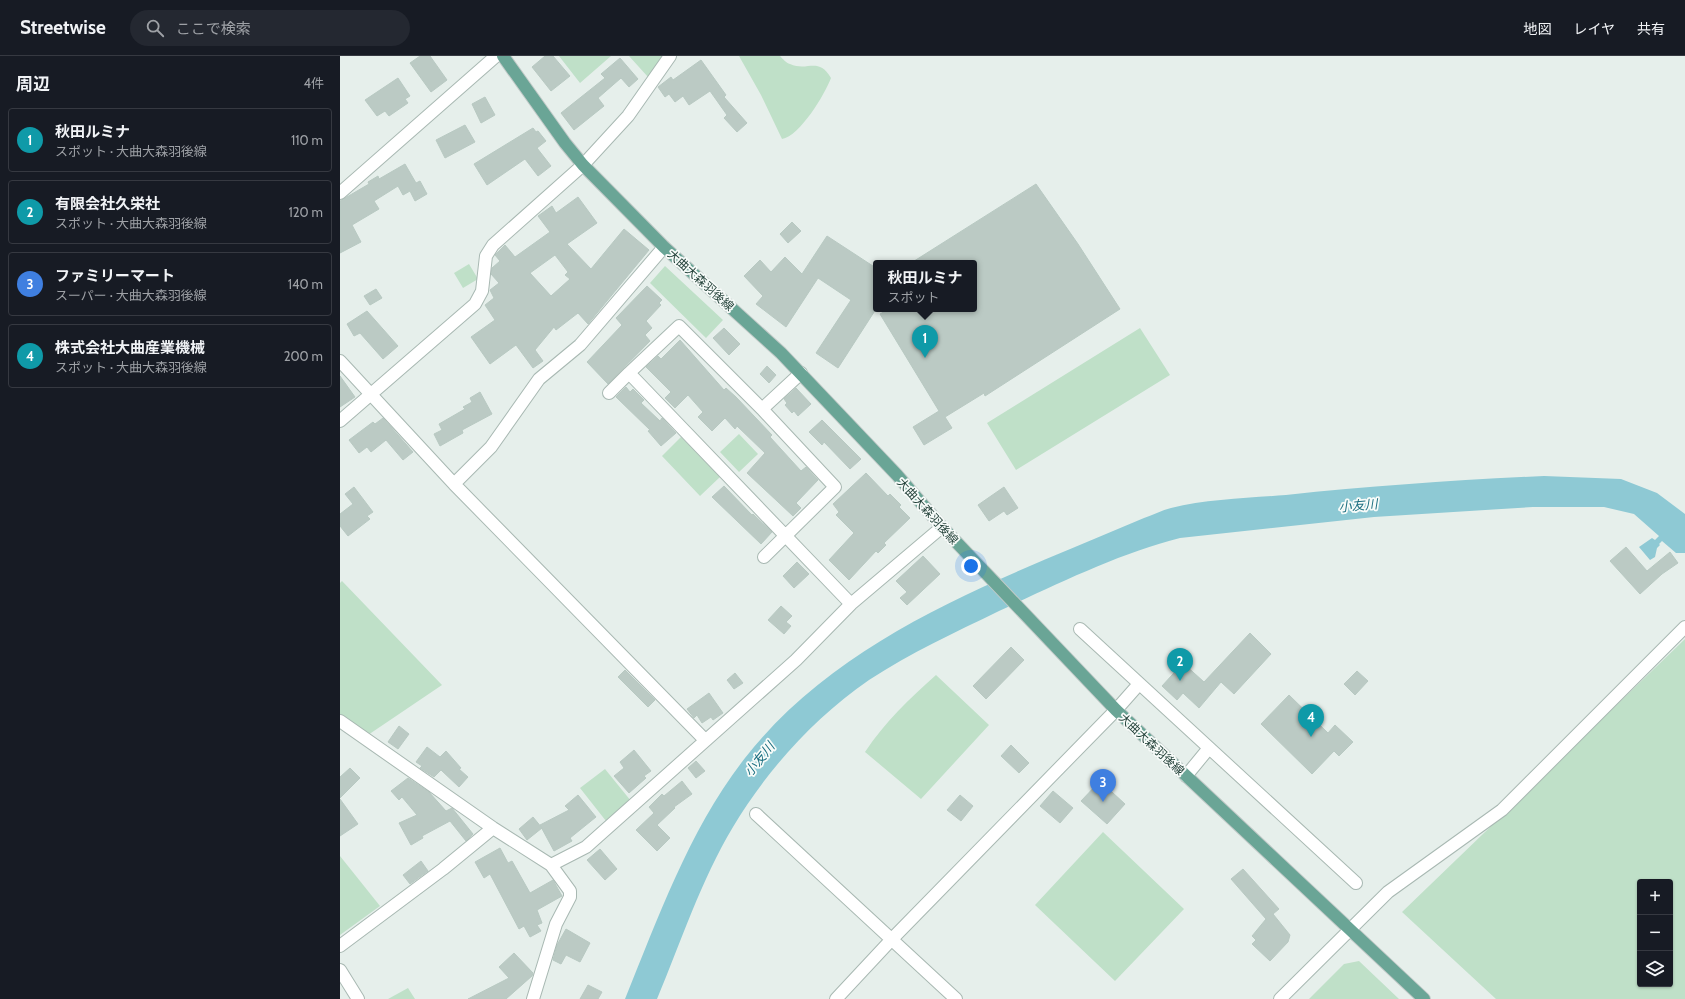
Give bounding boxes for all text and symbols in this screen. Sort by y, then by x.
search box [130,10,410,46]
text: Streetwise [20,16,106,39]
icon: search [144,17,166,39]
text: ここで検索 [176,20,251,38]
text: 地図 [1523,20,1551,38]
text: レイヤ [1573,20,1615,38]
text: 共有 [1637,20,1665,38]
text: 周辺 [16,74,50,94]
text: 4件 [303,75,324,91]
text: 秋田ルミナ [55,123,130,141]
text: 1 [28,132,32,148]
text: 110 m [291,132,323,148]
text: スポット · 大曲大森羽後線 [55,143,207,159]
text: 有限会社久栄社 [55,195,160,213]
text: 2 [27,204,33,220]
text: 120 m [289,204,323,220]
text: スポット · 大曲大森羽後線 [55,215,207,231]
street label: 大曲大森羽後線 [665,246,737,314]
popup [873,260,977,312]
text: ファミリーマート [55,267,175,285]
text: 秋田ルミナ [887,269,963,287]
text: 3 [26,276,34,292]
text: 140 m [288,276,323,292]
text: スーパー · 大曲大森羽後線 [55,287,207,303]
text: スポット [887,289,940,305]
pin: 1 [912,325,938,358]
text: 株式会社大曲産業機械 [55,339,205,357]
text: 4 [26,348,34,364]
text: 200 m [284,348,323,364]
text: スポット · 大曲大森羽後線 [55,359,207,375]
street label: 大曲大森羽後線 [894,475,962,547]
water label: 小友川 [1338,495,1380,515]
your location [961,556,981,576]
pin: 2 [1167,648,1193,681]
pin: 4 [1298,704,1324,737]
street label: 大曲大森羽後線 [1116,710,1188,778]
water label: 小友川 [741,737,779,779]
pin: 3 [1090,769,1116,802]
map controls [1637,879,1673,987]
button: + [1637,879,1673,915]
button: − [1637,915,1673,951]
button: layers [1637,951,1673,987]

